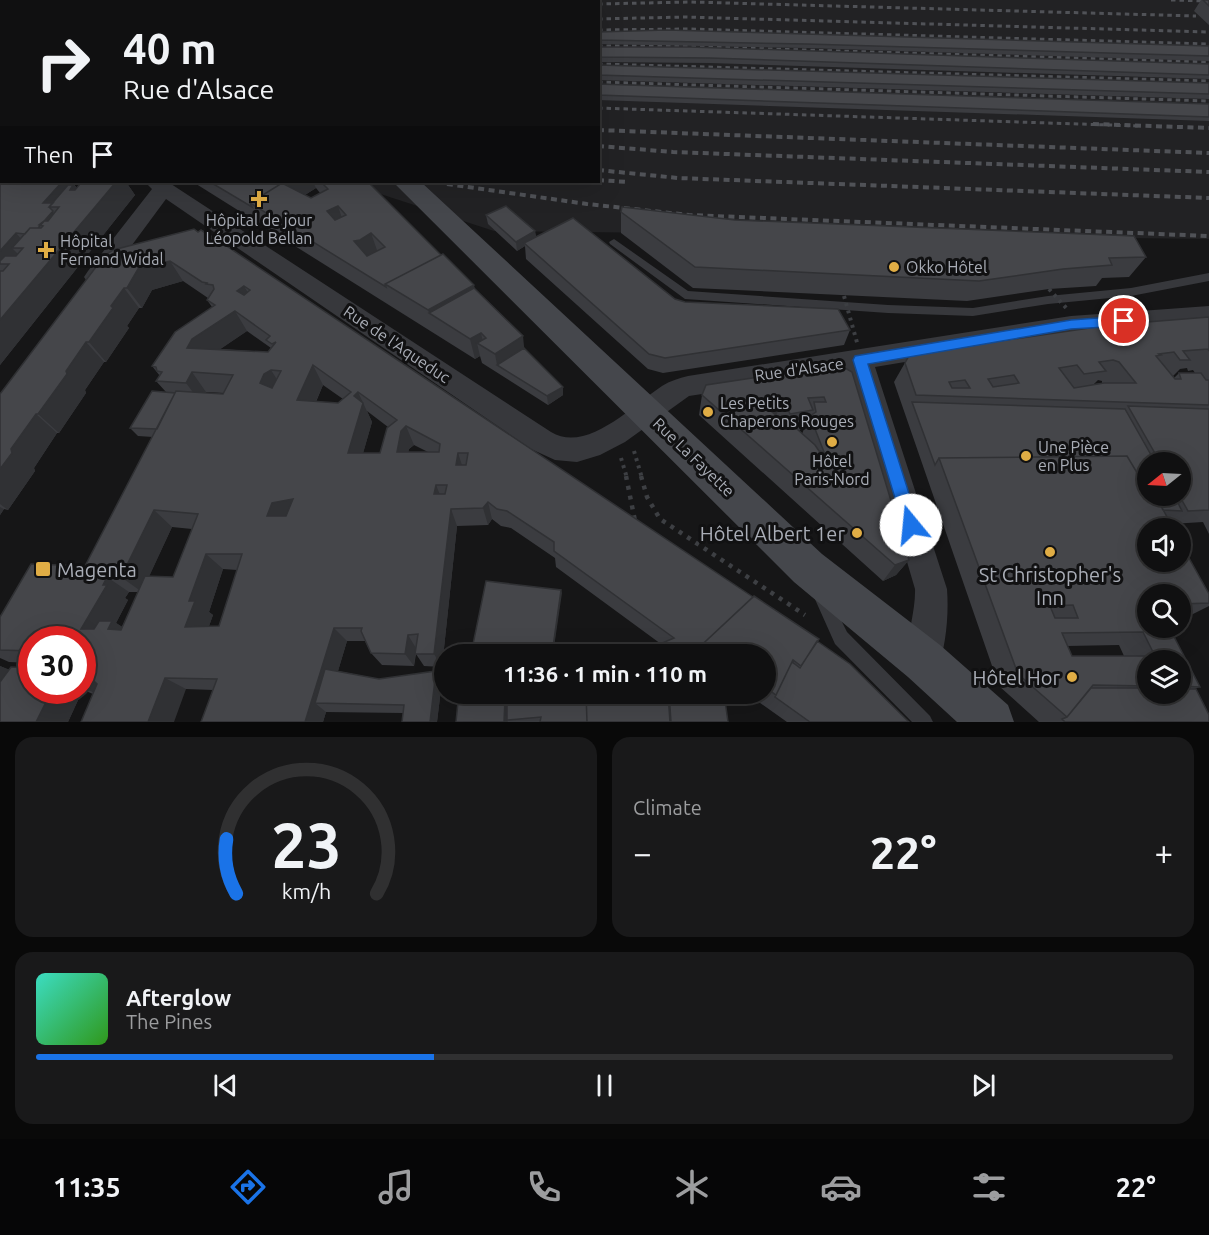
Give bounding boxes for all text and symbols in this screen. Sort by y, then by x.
icon: right [24,24,102,102]
text: 40 m [123,25,217,72]
text: Rue d'Alsace [123,74,274,104]
icon: arrive [86,138,119,171]
text: Then [24,142,74,167]
marker: Hôpital de jour Léopold Bellan [250,190,268,208]
place label: Hôpital de jour Léopold Bellan [205,211,313,247]
place label: Hôpital Fernand Widal [60,232,164,268]
marker: Hôpital Fernand Widal [37,241,55,259]
place label: Okko Hôtel [906,258,987,276]
marker: Okko Hôtel [887,260,901,274]
pin [1098,295,1149,346]
street label: Rue de l'Aqueduc [341,302,454,386]
icon: arrive [1107,304,1140,337]
street label: Rue d'Alsace [753,354,845,384]
place label: Les Petits Chaperons Rouges [720,394,854,430]
marker: Les Petits Chaperons Rouges [701,405,715,419]
street label: Rue La Fayette [650,414,738,500]
marker: Hôtel Paris-Nord [825,435,839,449]
place label: Une Pièce en Plus [1038,438,1109,474]
marker: Une Pièce en Plus [1019,449,1033,463]
place label: Hôtel Paris-Nord [794,452,870,488]
north arrow [1137,452,1191,506]
map controls [1137,452,1191,704]
position arrow [879,493,943,557]
button: sound [1137,518,1191,572]
place label: Hôtel Albert 1er [700,522,845,545]
marker: Hôtel Albert 1er [850,526,864,540]
marker: St Christopher's Inn [1043,545,1057,559]
place label: Magenta [57,558,137,581]
marker: Magenta [34,560,52,578]
place label: St Christopher's Inn [979,563,1121,609]
button: search [1137,584,1191,638]
speed limit sign: 30 [18,626,96,704]
button: layers [1137,650,1191,704]
text: 11:36 · 1 min · 110 m [503,661,707,686]
place label: Hôtel Hor [972,666,1060,689]
marker: Hôtel Hor [1065,670,1079,684]
text: Climate [633,796,702,819]
text: 23 [271,810,341,880]
text: 22° [870,827,936,878]
text: − [633,834,652,871]
text: + [1154,834,1173,871]
text: km/h [281,879,331,903]
text: Afterglow [126,985,231,1010]
text: The Pines [126,1010,212,1033]
icon: previous [209,1069,242,1102]
icon: pause [588,1069,621,1102]
icon: next [967,1069,1000,1102]
icon: directions [227,1166,269,1208]
icon: music [375,1166,417,1208]
icon: phone [523,1166,565,1208]
icon: climate [671,1166,713,1208]
icon: car [820,1166,862,1208]
icon: filters [968,1166,1010,1208]
text: 11:35 [53,1172,121,1202]
text: 22° [1116,1172,1156,1202]

